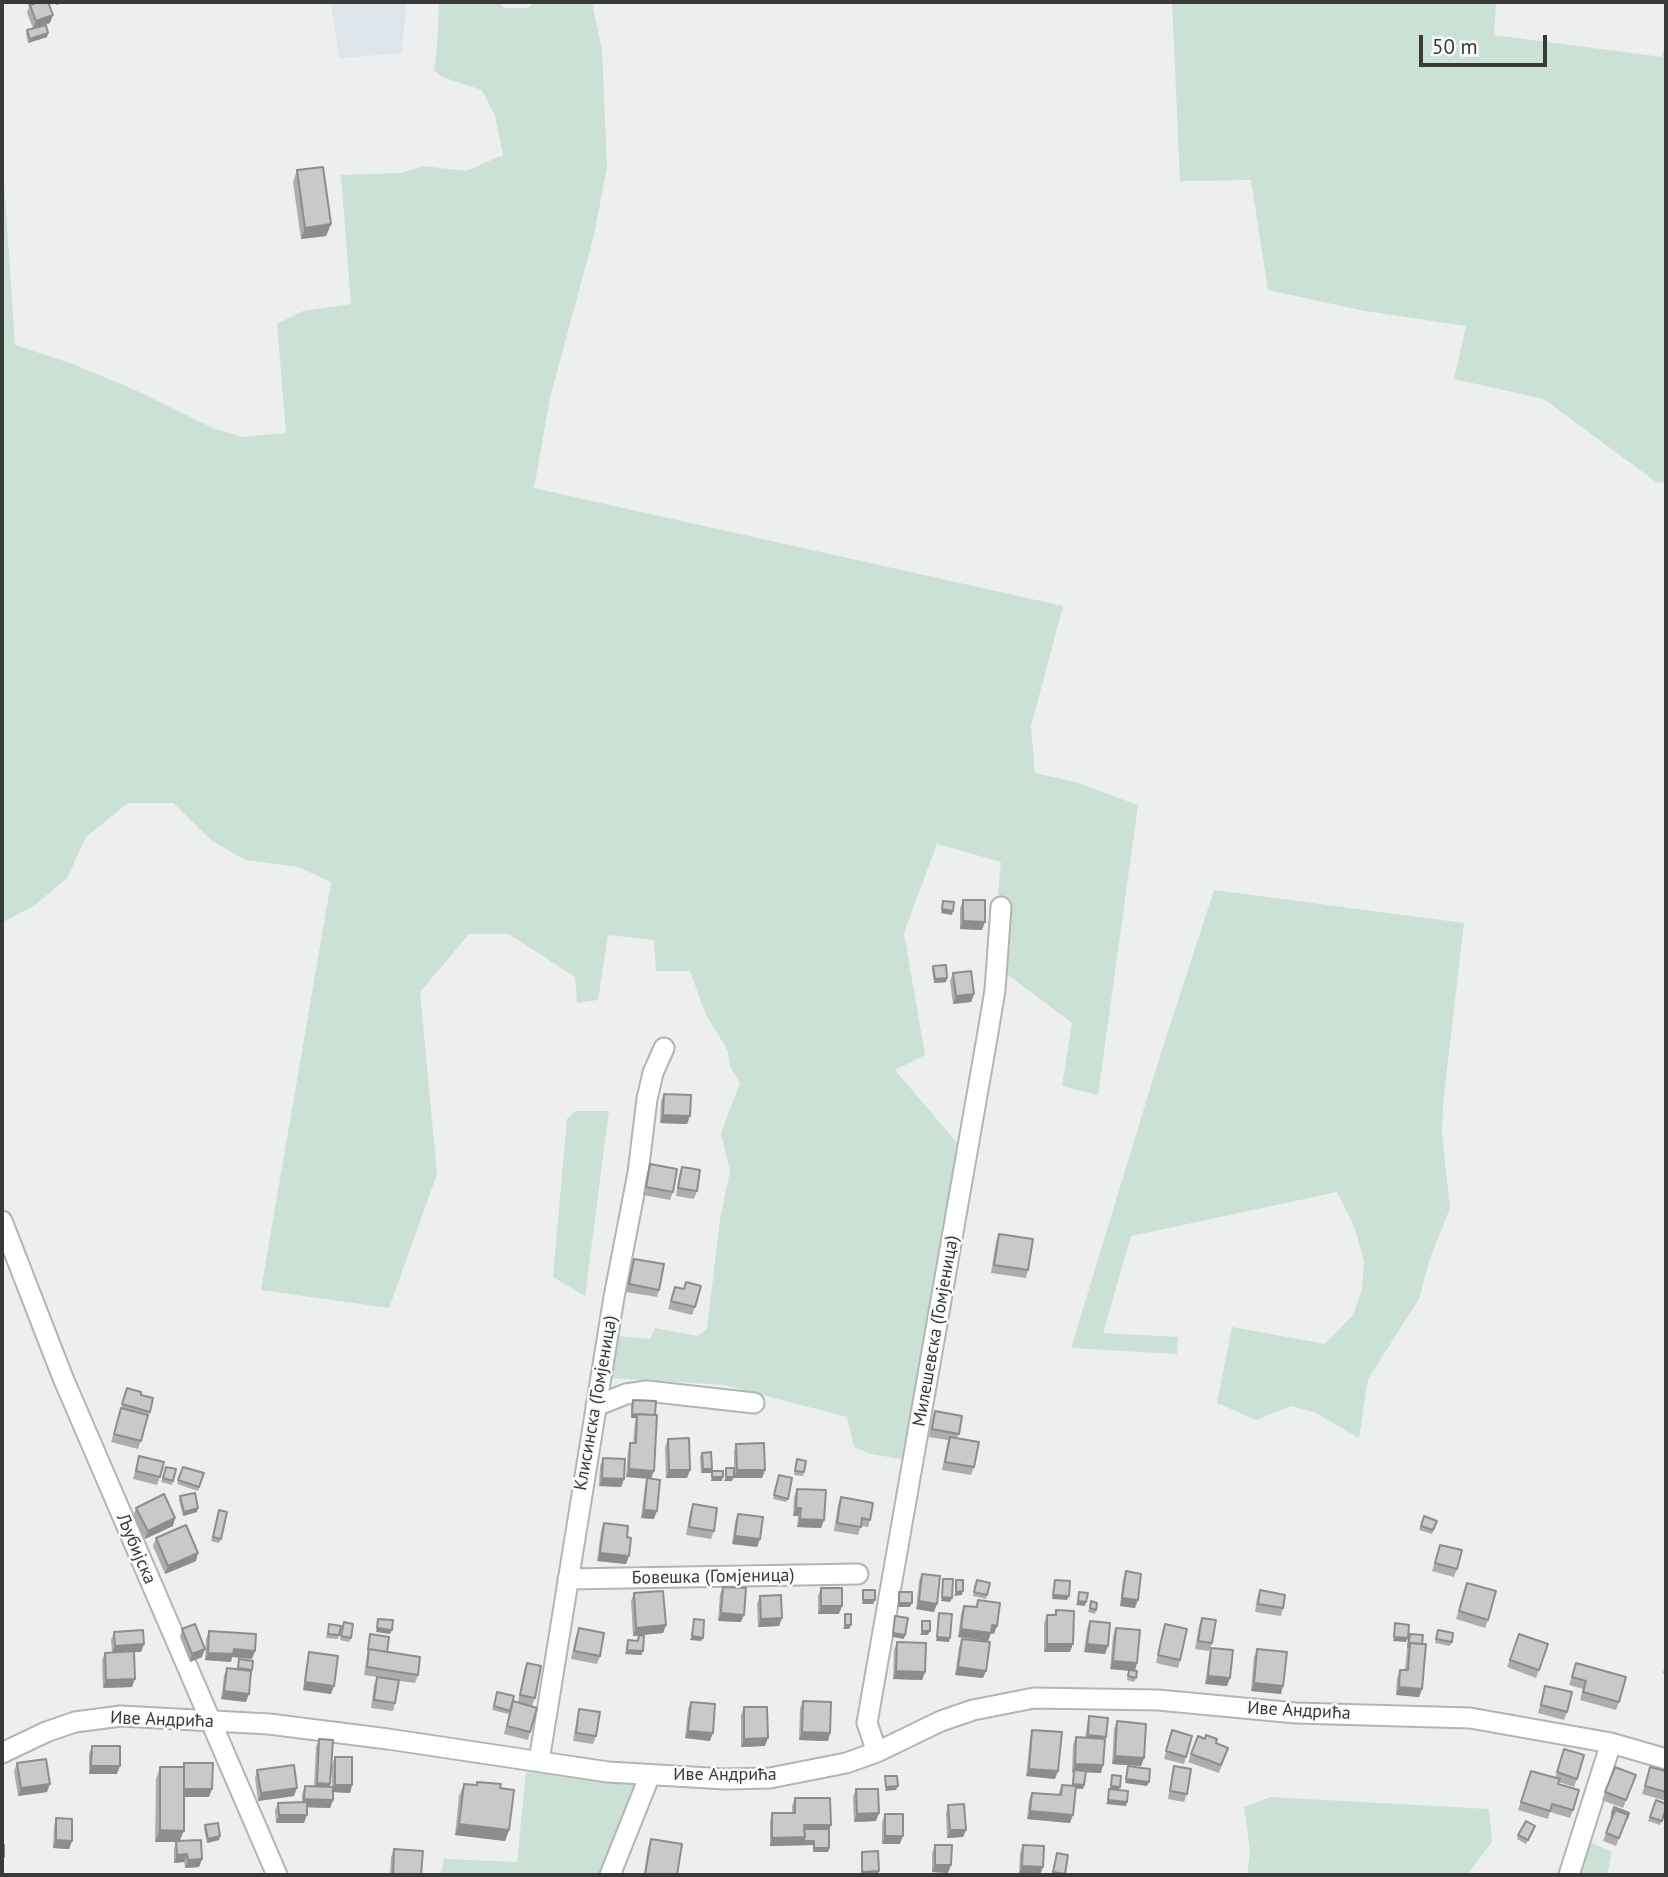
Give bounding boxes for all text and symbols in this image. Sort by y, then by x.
scale bar [1423,21,1551,65]
text: 50 m [1432,33,1478,60]
street label: Милешевска (Гомјеница) [909,1234,963,1428]
street label: Клисинска (Гомјеница) [570,1314,622,1492]
street label: Љубијска [111,1510,161,1588]
street label: Бовешка (Гомјеница) [631,1565,795,1589]
street label: Иве Андрића [1247,1698,1351,1724]
street label: Иве Андрића [110,1707,214,1733]
street label: Иве Андрића [673,1764,777,1786]

